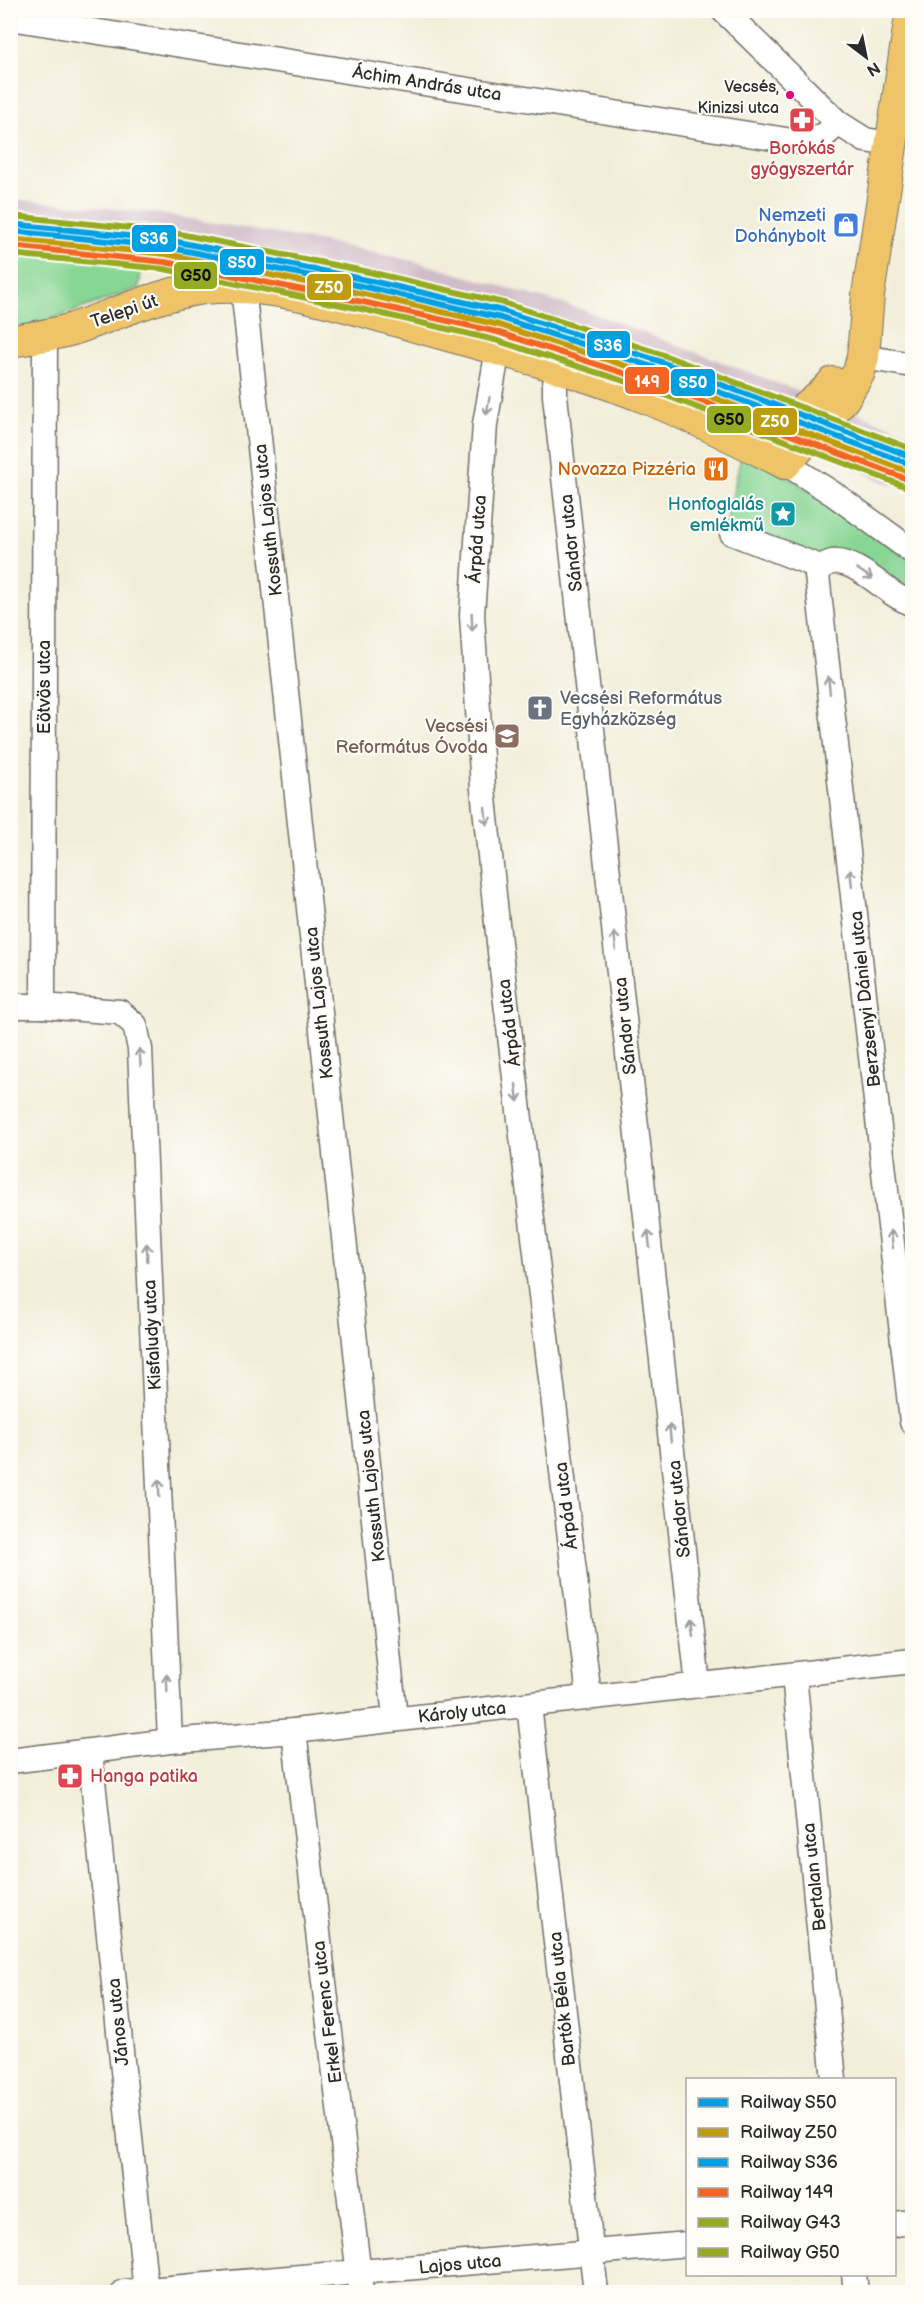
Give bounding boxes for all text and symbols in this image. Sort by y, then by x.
north arrow [836,27,896,87]
text: N [863,57,883,80]
street label: Áchim András utca [351,59,503,106]
place label: Vecsés, Kinizsi utca [698,78,779,118]
marker: Vecsés, Kinizsi utca [784,89,796,101]
pharmacy icon: Borókás gyógyszertár [787,105,817,135]
place label: Borókás gyógyszertár [751,138,854,180]
place label: Nemzeti Dohánybolt [735,205,826,247]
shop icon: Nemzeti Dohánybolt [831,210,861,240]
line badge: S36 [131,224,177,253]
text: S36 [140,230,169,249]
line badge: S50 [219,248,265,276]
text: S50 [228,254,256,273]
line badge: G50 [173,261,218,290]
text: G50 [181,267,212,286]
line badge: Z50 [306,273,352,301]
text: Z50 [314,279,344,298]
street label: Telepi út [88,290,161,333]
line badge: S36 [586,330,631,359]
text: S36 [594,337,623,356]
line badge: 149 [624,366,670,395]
line badge: S50 [670,368,716,397]
text: 149 [634,373,660,392]
text: S50 [679,374,707,393]
one-way arrow [482,396,493,416]
line badge: G50 [706,405,752,434]
line badge: Z50 [752,407,798,436]
text: G50 [714,411,745,430]
text: Z50 [760,413,790,432]
street label: Kossuth Lajos utca [250,443,287,597]
restaurant icon: Novazza Pizzéria [701,454,731,484]
place label: Novazza Pizzéria [557,459,696,480]
street label: Sándor utca [556,493,587,593]
street label: Árpád utca [462,494,491,584]
place label: Honfoglalás emlékmű [668,494,764,536]
place icon: Honfoglalás emlékmű [768,499,798,529]
one-way arrow [856,567,873,580]
one-way arrow [467,611,478,631]
street label: Eötvös utca [34,640,55,734]
one-way arrow [823,675,834,695]
place label: Vecsési Református Egyházközség [560,688,722,730]
church icon: Vecsési Református Egyházközség [525,693,555,723]
place label: Vecsési Református Óvoda [335,716,488,758]
school or university icon: Vecsési Református Óvoda [492,721,522,751]
one-way arrow [481,806,492,826]
one-way arrow [845,869,856,889]
street label: Berzsenyi Dániel utca [846,910,885,1088]
street label: Kossuth Lajos utca [301,926,338,1080]
one-way arrow [610,932,621,951]
street label: Sándor utca [610,976,641,1076]
street label: Árpád utca [492,978,525,1068]
one-way arrow [134,1047,145,1067]
one-way arrow [512,1083,523,1103]
one-way arrow [643,1230,654,1250]
one-way arrow [886,1230,897,1250]
one-way arrow [142,1242,153,1262]
street label: Kisfaludy utca [139,1279,166,1391]
street label: Kossuth Lajos utca [353,1409,390,1563]
one-way arrow [664,1424,675,1443]
street label: Sándor utca [664,1459,695,1559]
street label: Árpád utca [549,1461,582,1551]
one-way arrow [153,1479,165,1499]
one-way arrow [686,1617,697,1637]
one-way arrow [162,1674,173,1694]
street label: Károly utca [417,1697,507,1728]
pharmacy icon: Hanga patika [55,1761,85,1791]
place label: Hanga patika [90,1766,198,1787]
street label: Bertalan utca [798,1822,831,1932]
street label: Bartók Béla utca [545,1931,580,2067]
street label: Erkel Ferenc utca [308,1939,347,2084]
street label: János utca [103,1977,134,2067]
legend [686,2078,896,2276]
text: Railway S50 [740,2092,837,2113]
text: Railway Z50 [740,2122,837,2143]
text: Railway S36 [740,2152,838,2173]
text: Railway 149 [740,2182,834,2203]
text: Railway G43 [740,2212,841,2233]
text: Railway G50 [740,2242,840,2263]
street label: Lajos utca [418,2250,502,2279]

